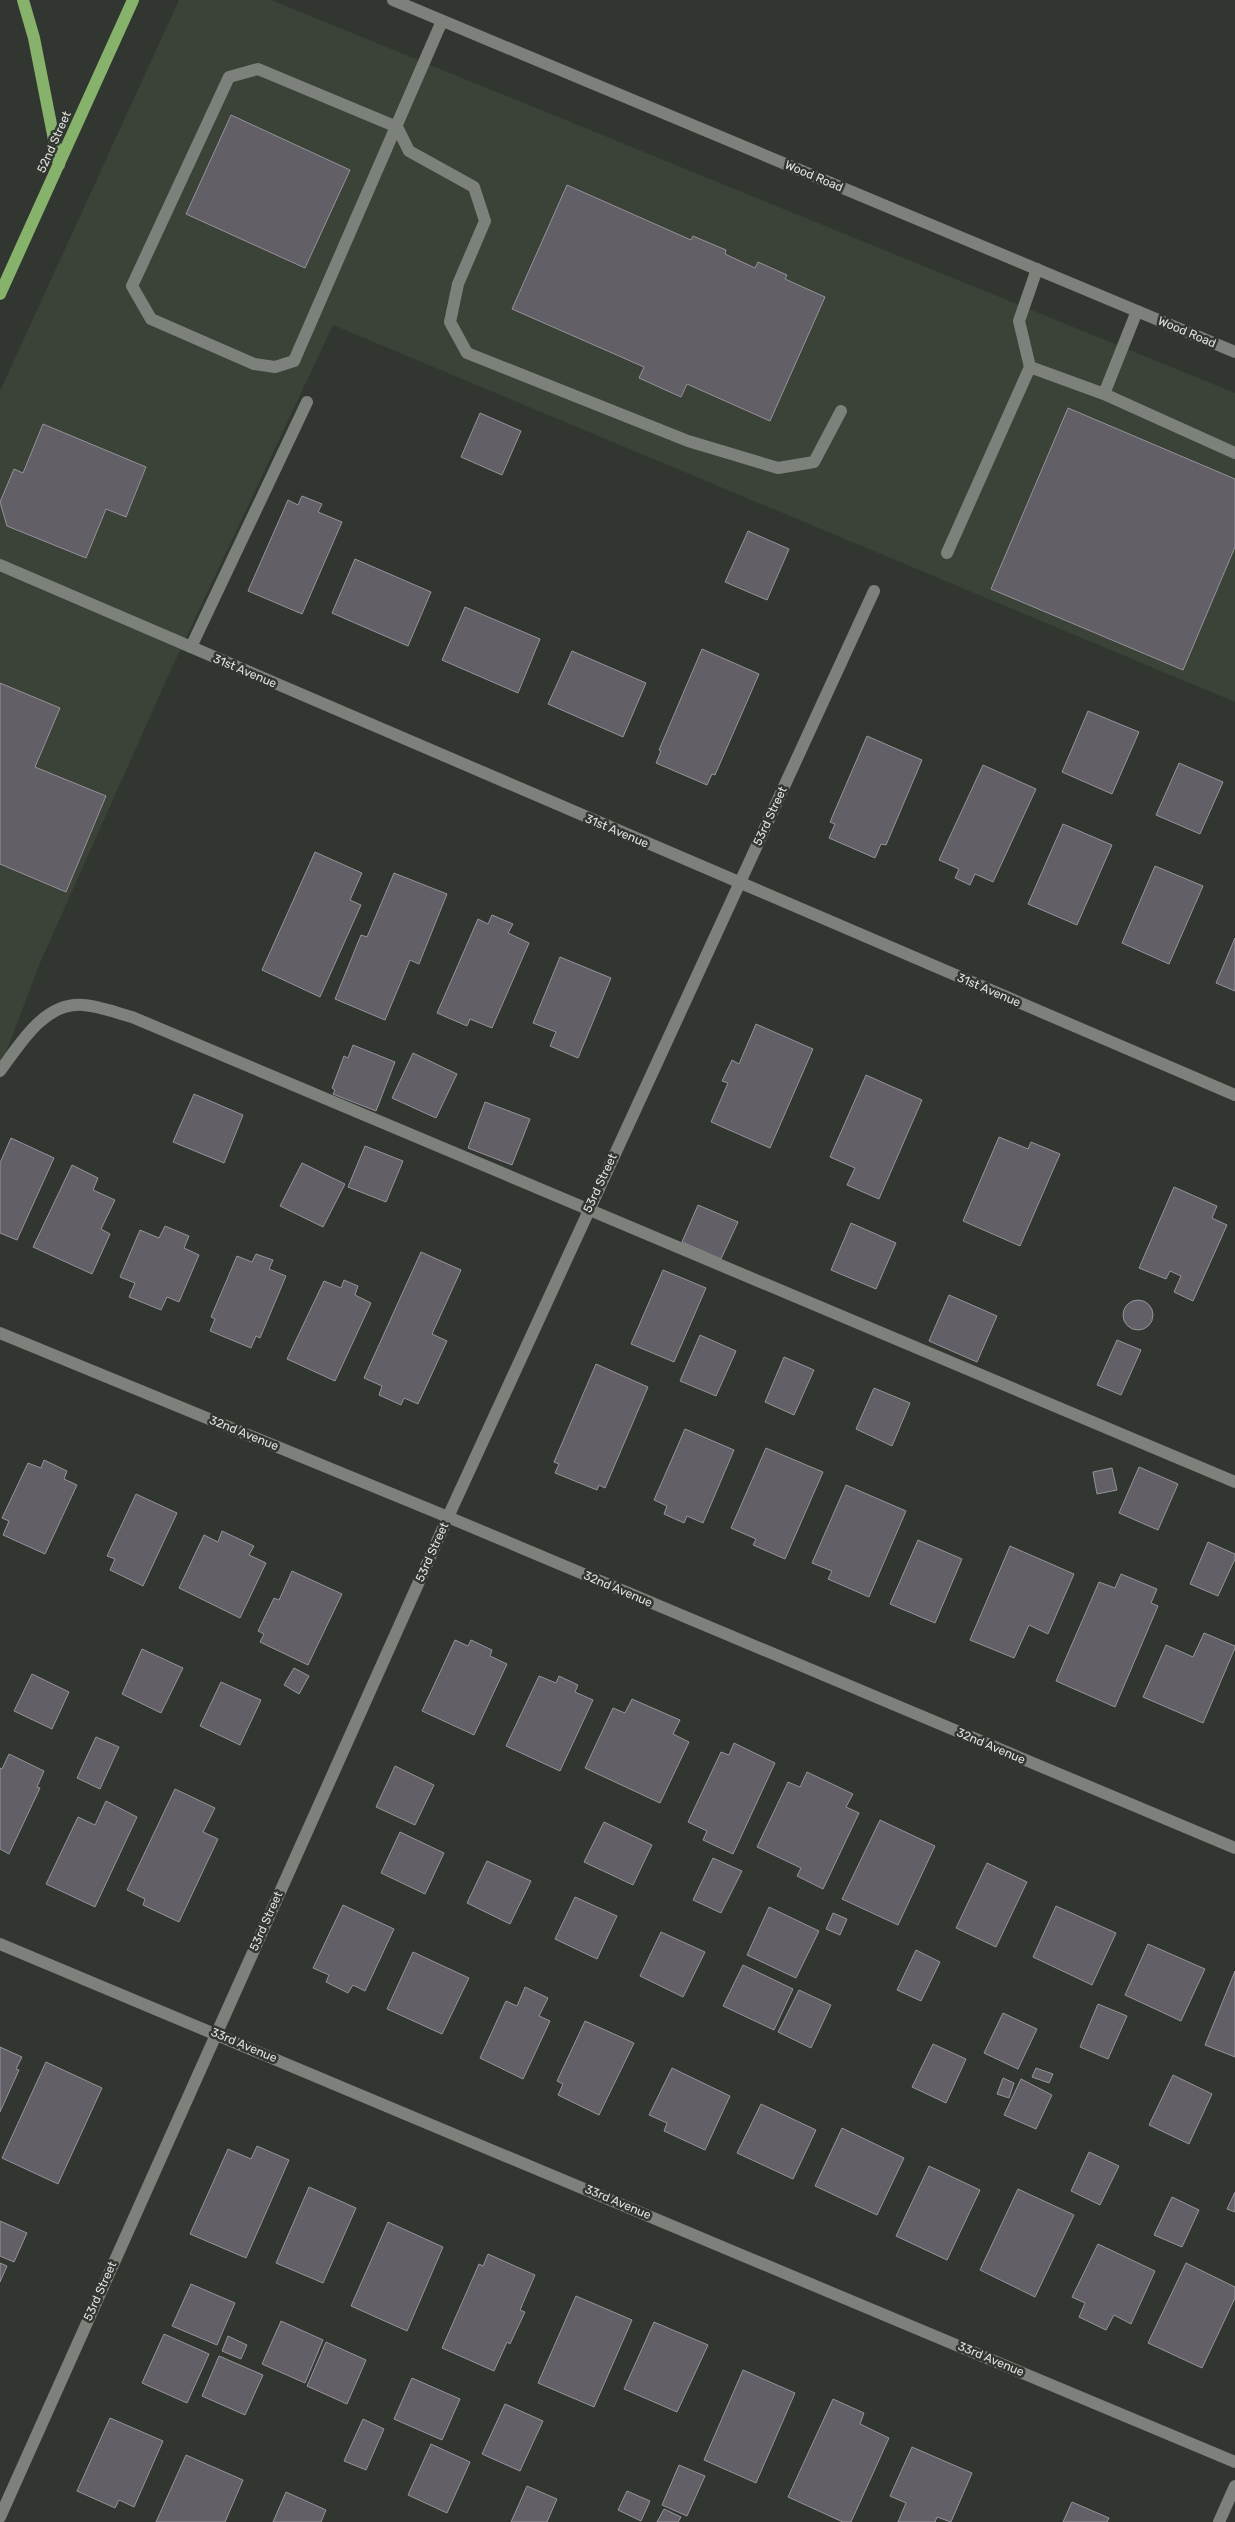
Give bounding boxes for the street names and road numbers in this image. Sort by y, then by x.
street label: 52nd Street [34,109,74,175]
street label: Wood Road [783,158,845,194]
street label: Wood Road [1156,314,1218,350]
street label: 31st Avenue [211,651,279,691]
street label: 53rd Street [750,784,790,848]
street label: 31st Avenue [583,811,651,851]
street label: 31st Avenue [955,970,1023,1010]
street label: 53rd Street [580,1151,620,1215]
street label: 32nd Avenue [207,1413,281,1453]
street label: 53rd Street [413,1520,451,1584]
street label: 32nd Avenue [582,1568,655,1610]
street label: 32nd Avenue [955,1725,1028,1767]
street label: 53rd Street [247,1889,285,1953]
street label: 33rd Avenue [209,2025,280,2065]
street label: 33rd Avenue [583,2182,654,2222]
street label: 53rd Street [81,2259,119,2323]
street label: 33rd Avenue [956,2339,1027,2379]

